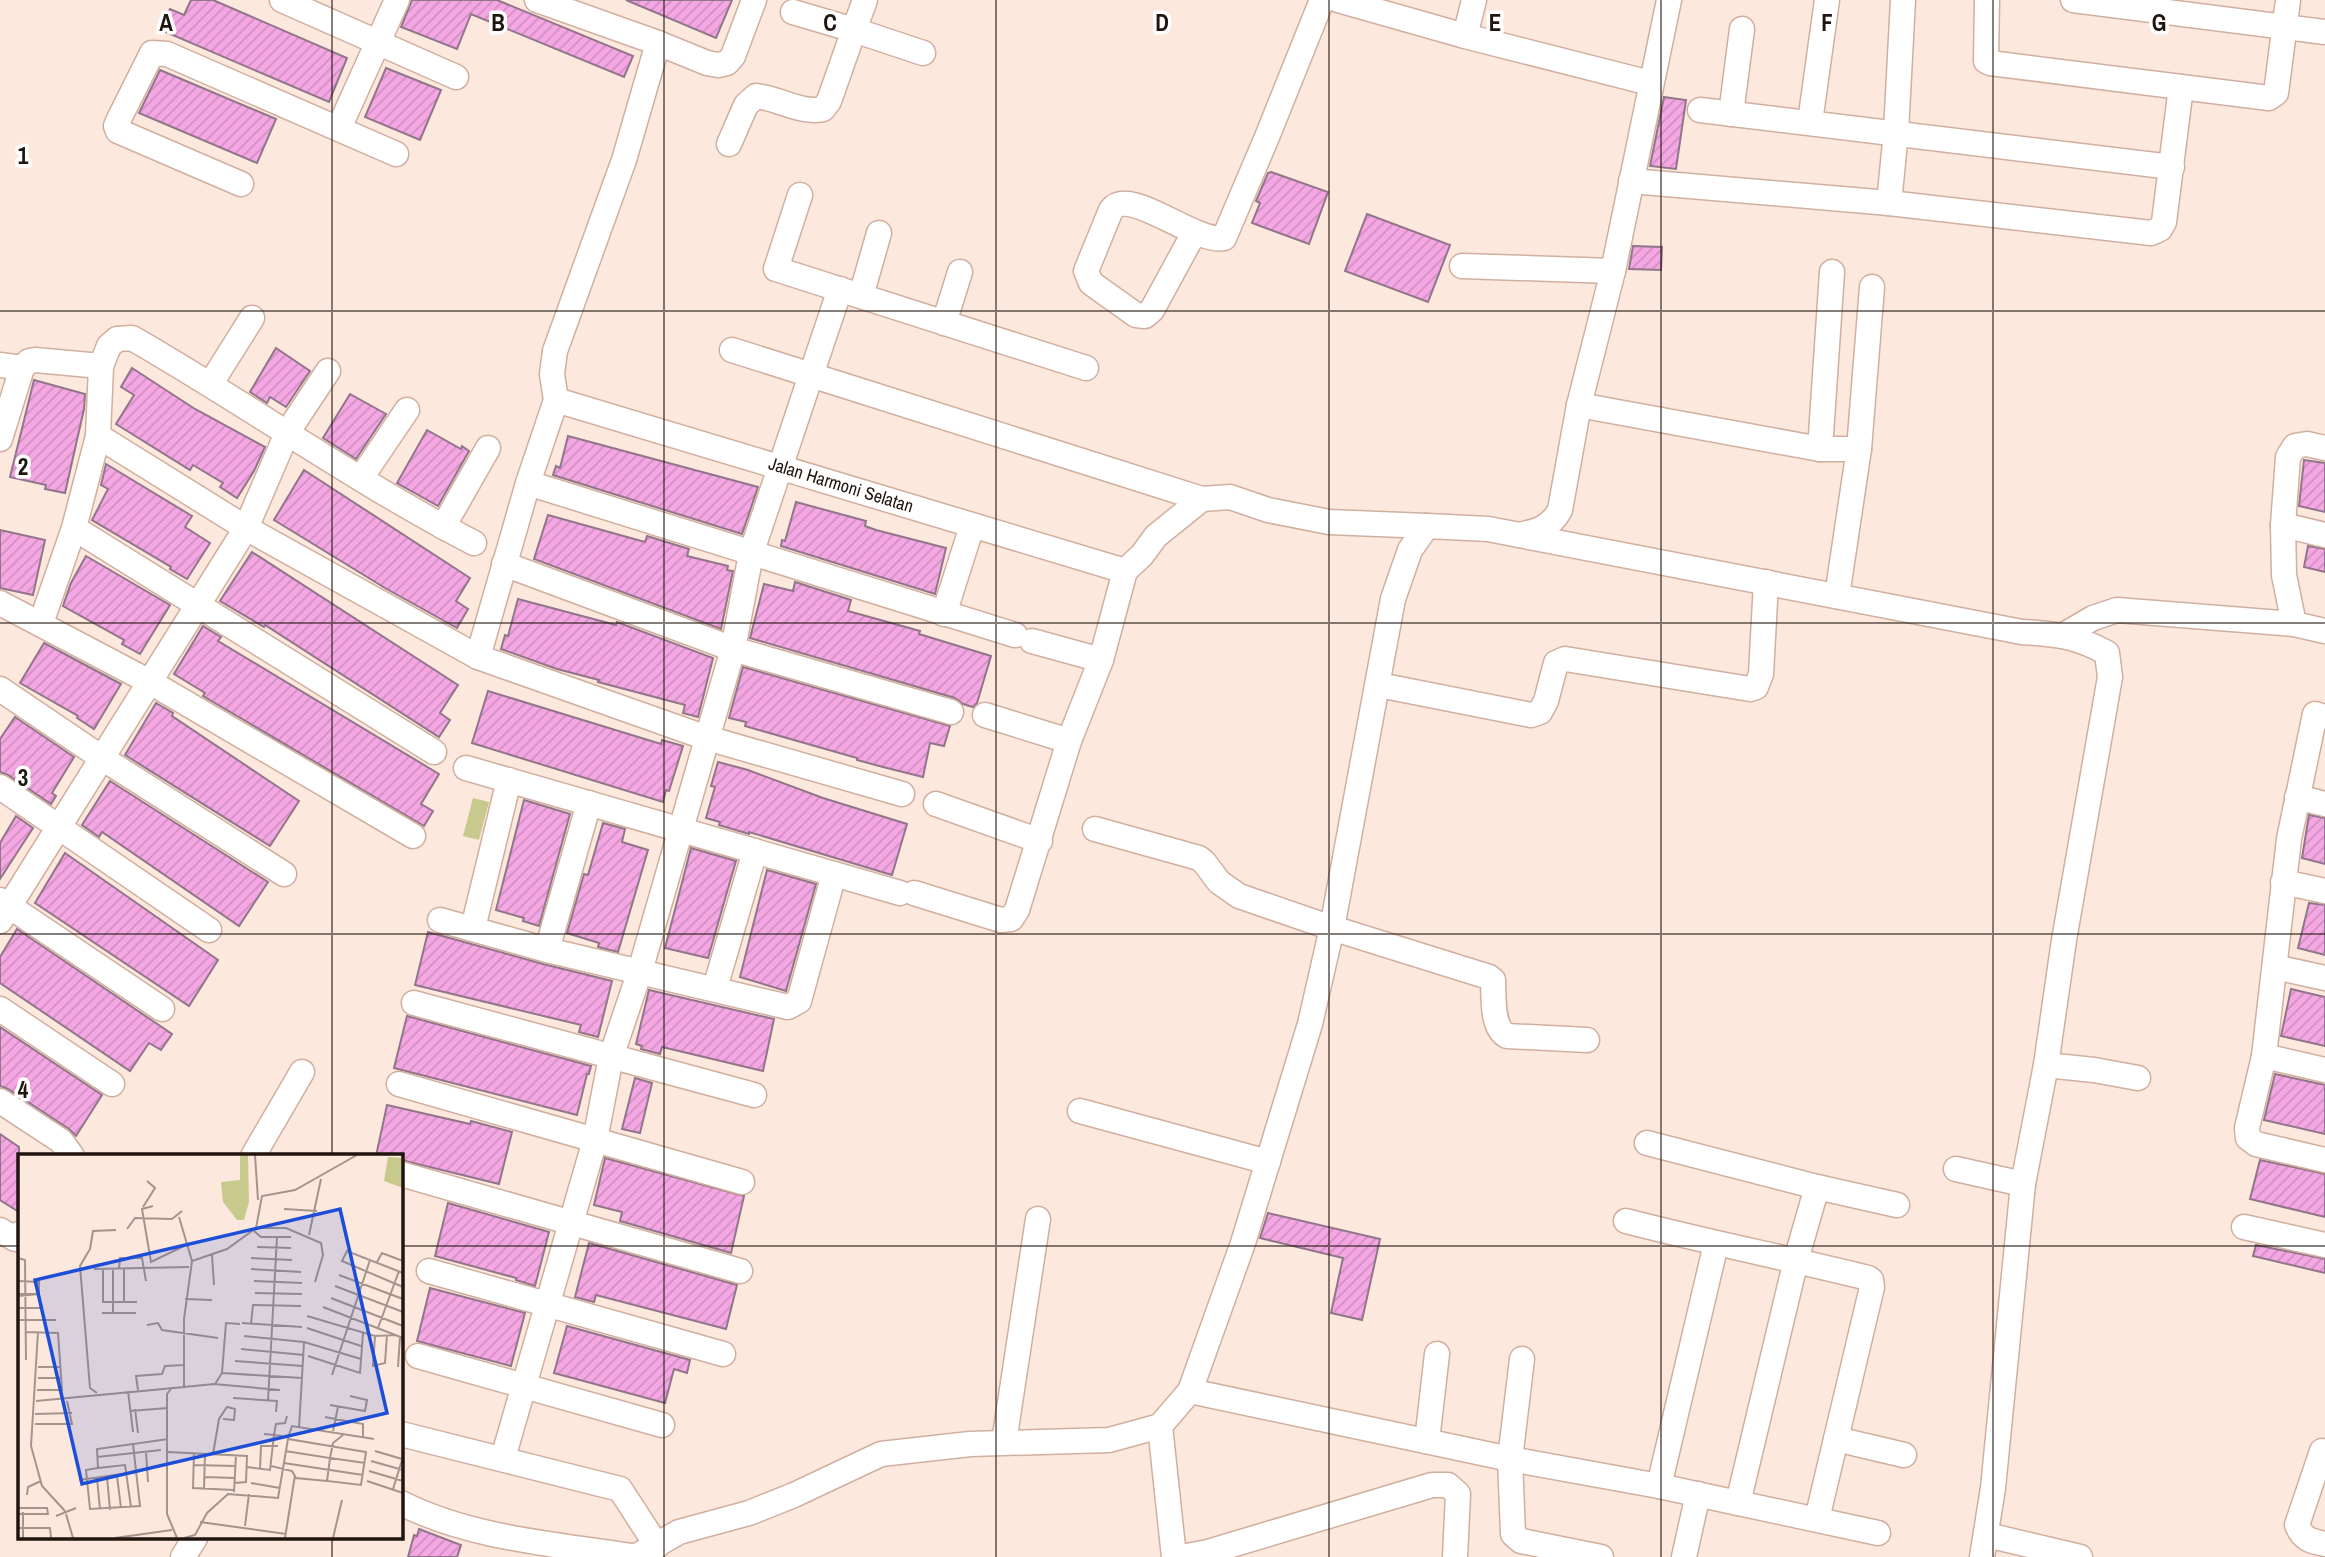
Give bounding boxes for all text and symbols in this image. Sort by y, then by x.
text: A [159,7,173,38]
text: B [491,7,505,38]
text: C [823,7,837,38]
text: D [1155,7,1169,38]
text: E [1489,7,1501,38]
text: F [1821,7,1833,38]
text: G [2152,7,2166,38]
text: 1 [18,140,29,171]
text: 2 [18,451,28,482]
street label: Jalan Harmoni Selatan [766,451,917,518]
text: 3 [18,762,28,793]
text: 4 [18,1074,29,1105]
inset map [18,1154,402,1540]

